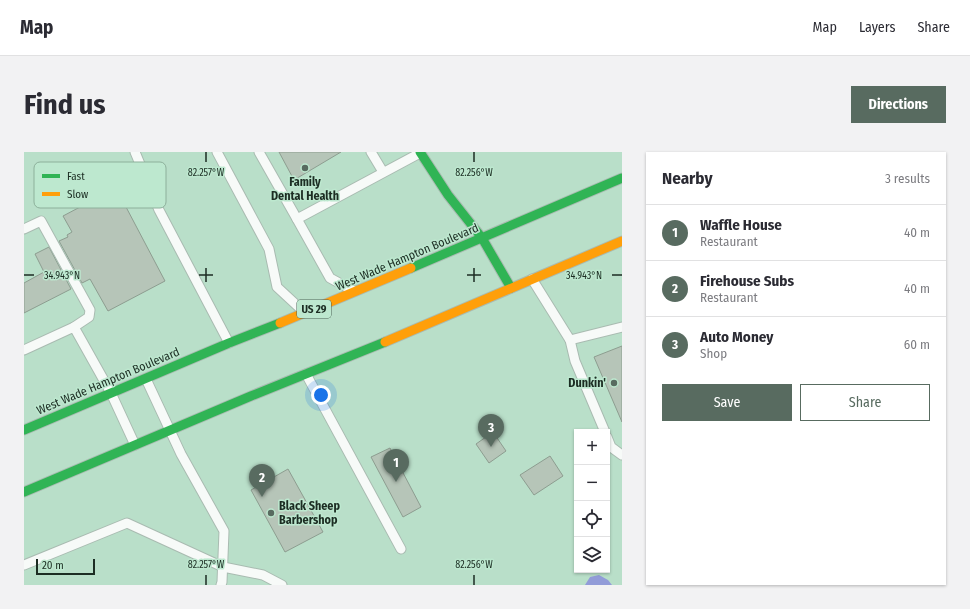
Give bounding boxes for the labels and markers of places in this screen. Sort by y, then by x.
marker: Family Dental Health [300,163,310,173]
place label: Family Dental Health [271,175,339,203]
place label: Dunkin' [568,376,606,390]
marker: Dunkin' [609,378,619,388]
pin: 3 [478,414,504,447]
pin: 1 [383,449,409,482]
pin: 2 [249,464,275,497]
place label: Black Sheep Barbershop [279,499,340,527]
marker: Black Sheep Barbershop [266,508,276,518]

